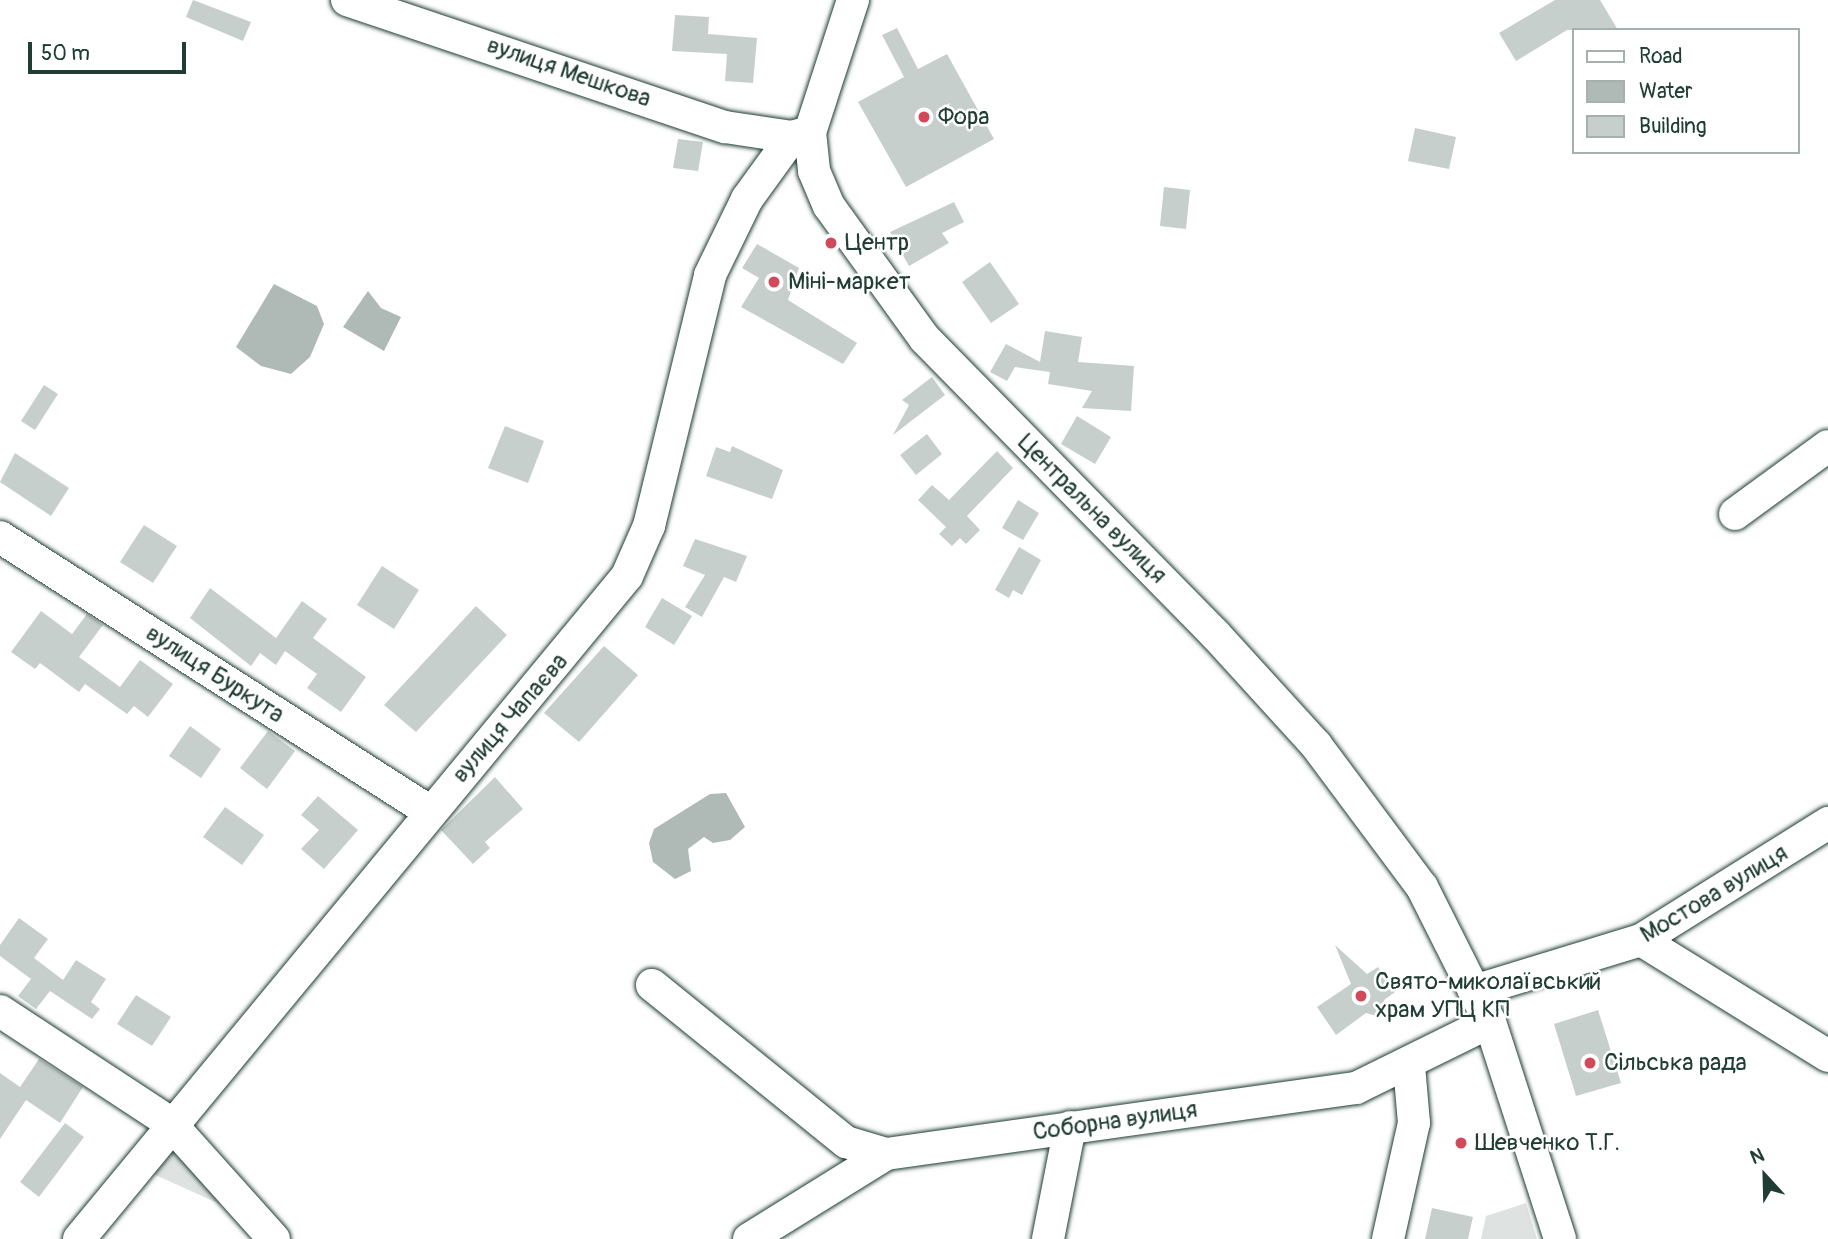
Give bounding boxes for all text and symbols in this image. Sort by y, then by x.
scale bar [32,28,189,72]
legend [1573,28,1800,154]
street label: вулиця Мешкова [483,31,655,113]
text: 50 m [41,40,90,67]
text: Road [1639,43,1683,70]
text: Water [1639,78,1692,105]
place label: Фора [938,103,989,131]
marker: Фора [916,109,932,125]
text: Building [1639,113,1706,140]
place label: Центр [845,229,909,257]
marker: Центр [823,235,839,251]
place label: Міні-маркет [788,268,911,296]
marker: Міні-маркет [766,274,782,290]
street label: Центральна вулиця [1011,428,1173,590]
street label: вулиця Буркута [141,619,289,729]
street label: вулиця Чапаєва [446,648,574,788]
street label: Мостова вулиця [1635,839,1793,949]
place label: Свято-миколаївський храм УПЦ КП [1375,968,1601,1024]
marker: Свято-миколаївський храм УПЦ КП [1353,988,1369,1004]
place label: Сільська рада [1604,1049,1747,1077]
marker: Сільська рада [1582,1055,1598,1071]
street label: Соборна вулиця [1031,1095,1199,1147]
place label: Шевченко Т.Г. [1475,1129,1620,1157]
marker: Шевченко Т.Г. [1453,1135,1469,1151]
north arrow [1730,1141,1800,1211]
text: N [1747,1143,1768,1170]

